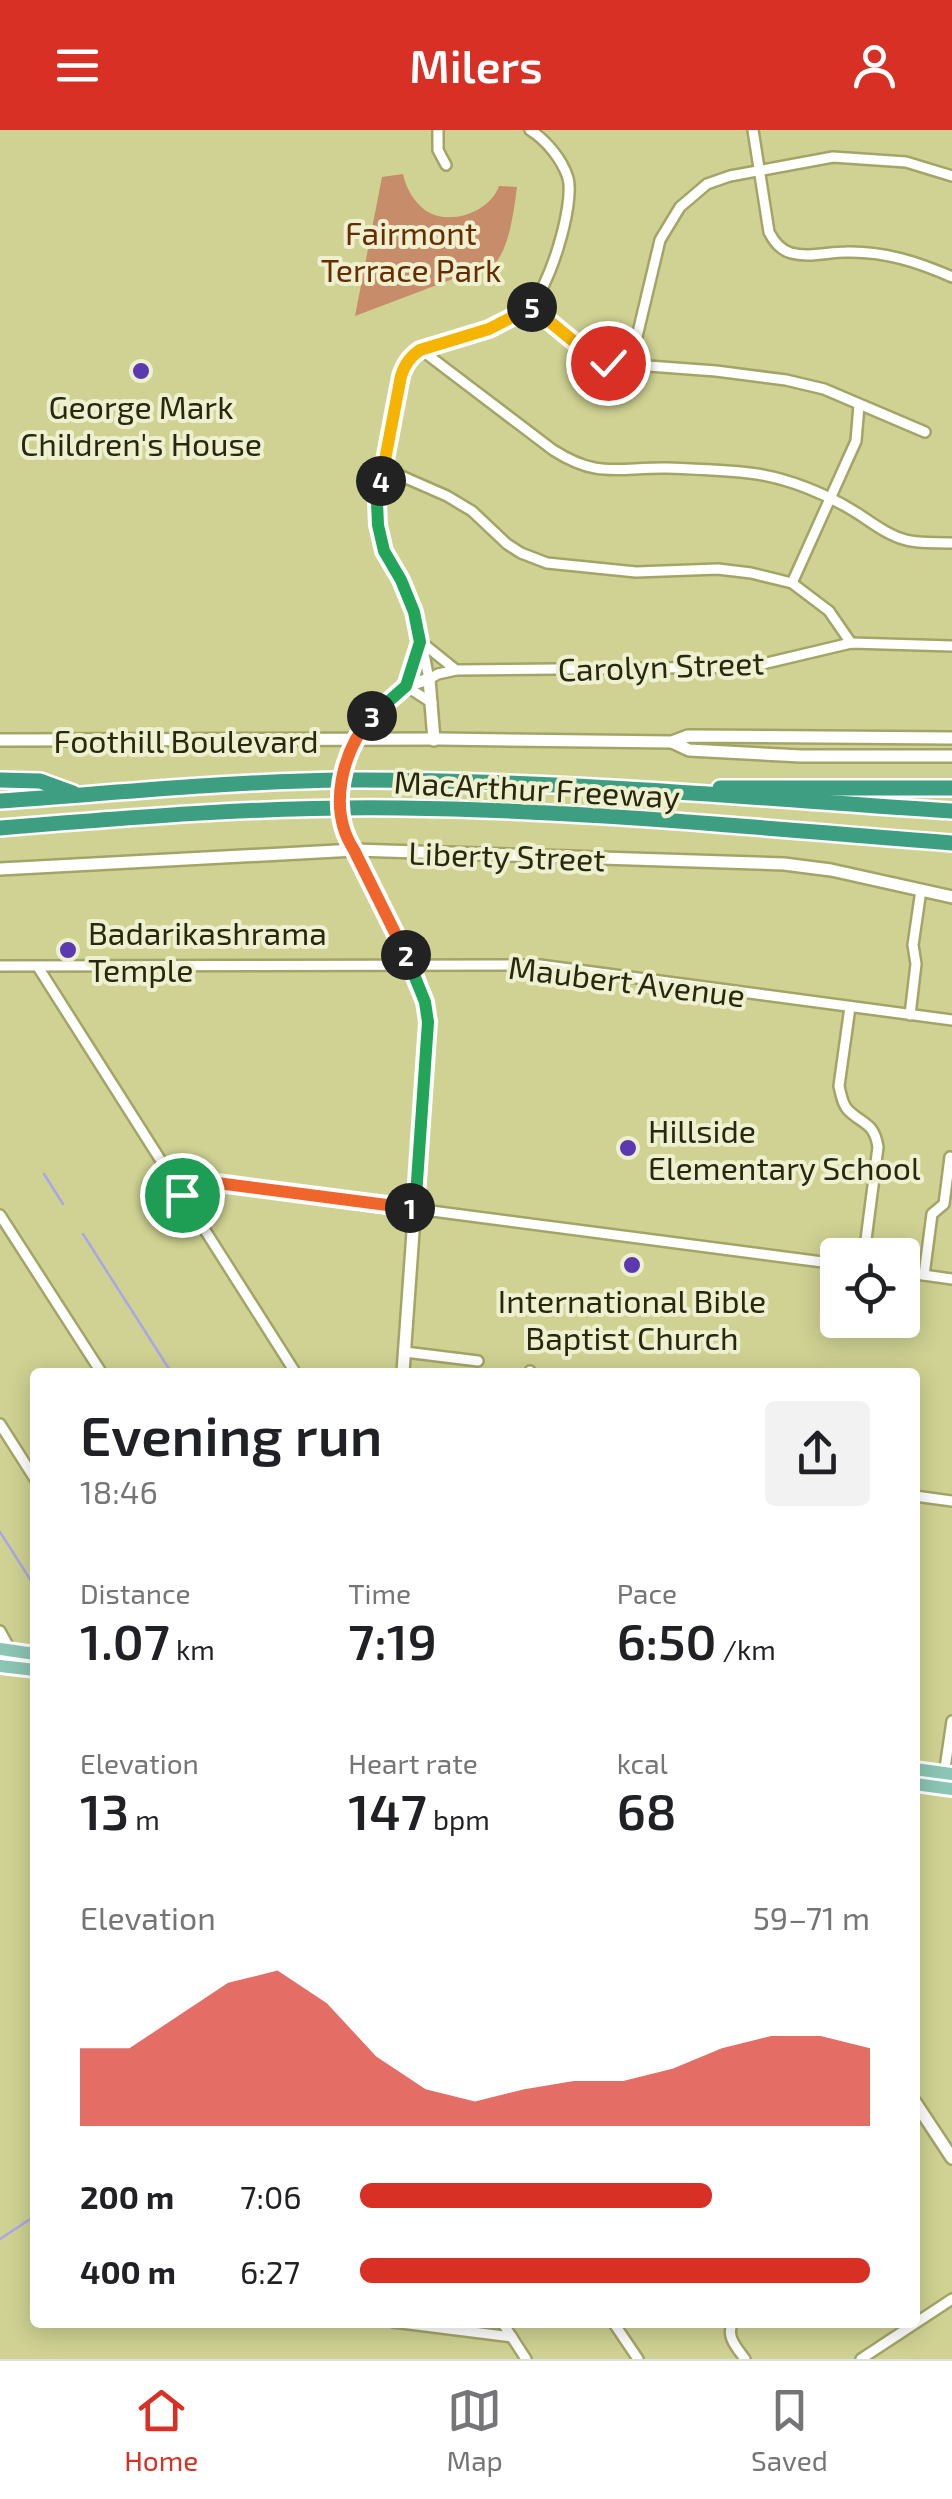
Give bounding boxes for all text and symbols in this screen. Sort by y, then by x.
icon: menu [50,38,105,93]
text: Milers [409,38,543,92]
icon: person [847,38,902,93]
park label: Fairmont Terrace Park [321,213,501,288]
pin: 5 [507,282,557,332]
text: 5 [524,290,540,324]
pin [566,321,651,406]
icon: check [581,336,636,391]
marker: George Mark Children's House [130,360,152,382]
place label: George Mark Children's House [20,387,262,462]
pin: 4 [356,456,406,506]
text: 4 [372,464,390,498]
street label: Carolyn Street [557,642,765,688]
pin: 3 [347,691,397,741]
text: 3 [364,699,380,733]
street label: Foothill Boulevard [53,721,319,759]
street label: MacArthur Freeway [393,762,681,814]
street label: Liberty Street [408,833,606,877]
place label: Badarikashrama Temple [88,913,327,988]
pin: 2 [381,930,431,980]
text: 2 [398,938,414,972]
marker: Badarikashrama Temple [57,939,79,961]
street label: Maubert Avenue [507,947,747,1013]
place label: Hillside Elementary School [648,1111,921,1186]
marker: Hillside Elementary School [617,1137,639,1159]
pin [140,1153,225,1238]
icon: arrive [155,1168,210,1223]
pin: 1 [385,1183,435,1233]
text: 1 [404,1191,416,1225]
map controls [820,1238,920,1338]
button: locate [820,1238,920,1338]
marker: International Bible Baptist Church [621,1254,643,1276]
place label: International Bible Baptist Church [498,1281,766,1356]
text: Evening run [80,1401,382,1467]
button: share [765,1401,870,1506]
text: 18:46 [80,1472,158,1510]
text: Distance [80,1576,191,1610]
text: Time [348,1576,411,1610]
text: Pace [617,1576,677,1610]
text: 1.07 [80,1610,170,1670]
text: 7:19 [348,1610,437,1670]
text: 6:50 [617,1610,716,1670]
text: km [170,1632,215,1666]
text: /km [716,1632,776,1666]
text: Elevation [80,1746,199,1780]
text: Heart rate [348,1746,478,1780]
text: kcal [617,1746,668,1780]
text: 13 [80,1780,129,1840]
text: 147 [348,1780,427,1840]
text: 68 [617,1780,677,1840]
text: m [129,1802,160,1836]
text: bpm [427,1802,490,1836]
text: Elevation [80,1898,216,1936]
text: 59–71 m [753,1898,870,1936]
text: 200 m [80,2177,174,2215]
text: 7:06 [240,2177,302,2215]
text: 400 m [80,2252,176,2290]
text: 6:27 [240,2252,300,2290]
tab: Home [124,2383,198,2477]
tab: Map [447,2383,503,2477]
tab: Saved [751,2383,828,2477]

